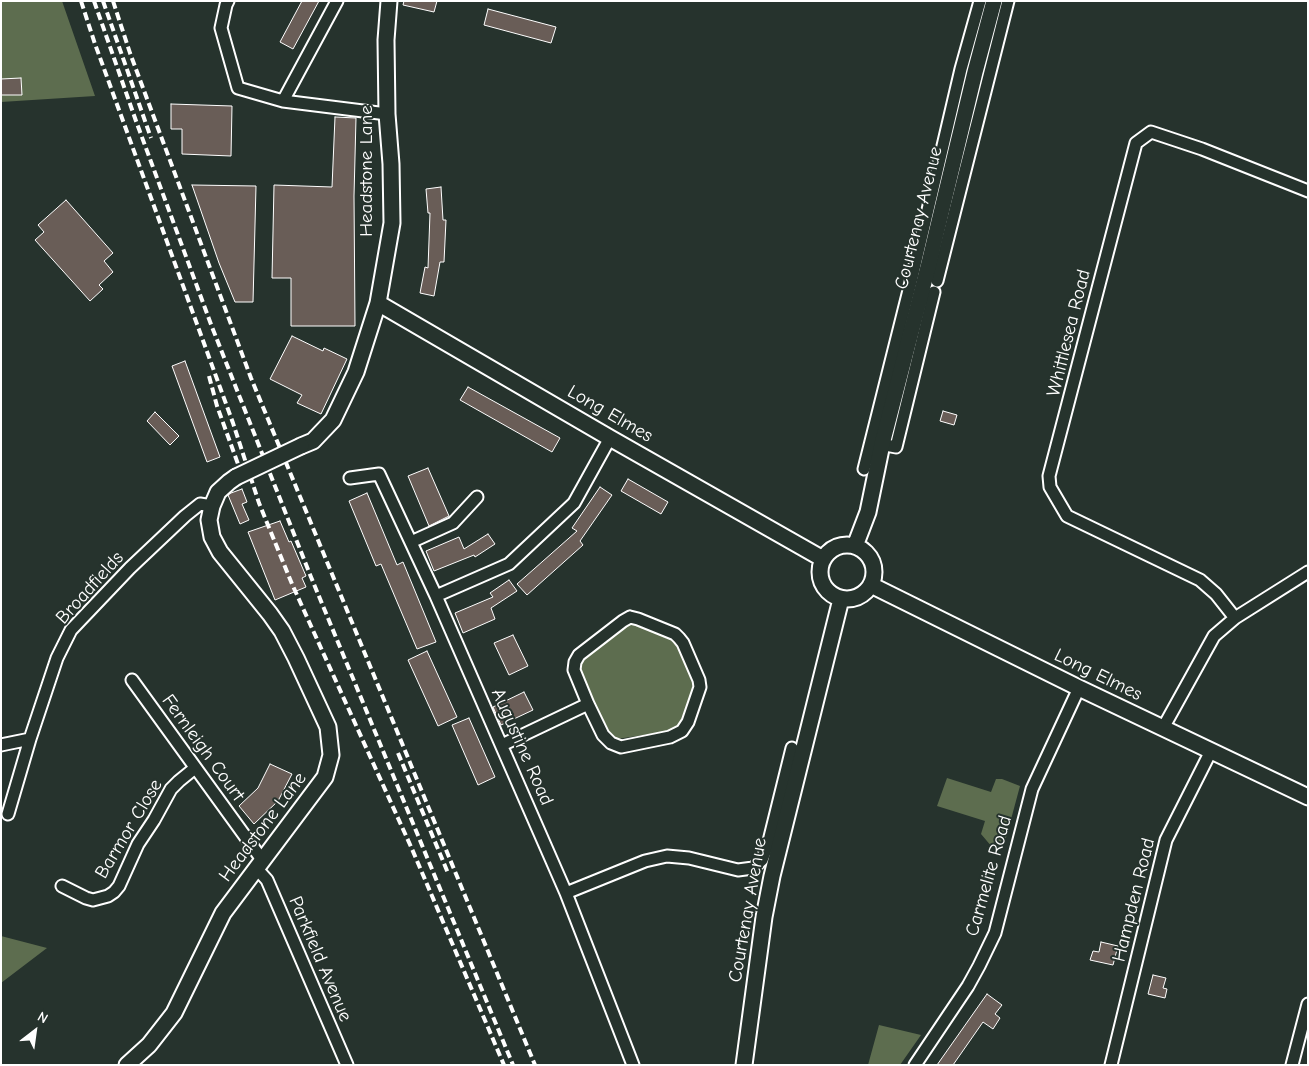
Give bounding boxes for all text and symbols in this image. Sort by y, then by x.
street label: Headstone Lane [356,105,378,237]
street label: Courtenay Avenue [890,144,948,292]
street label: Whittlesea Road [1042,267,1096,399]
street label: Long Elmes [563,380,657,448]
street label: Broadfields [51,547,129,629]
street label: Long Elmes [1050,644,1146,706]
street label: Augustine Road [486,685,558,809]
street label: Fernleigh Court [157,690,249,806]
street label: Headstone Lane [214,768,312,886]
street label: Barmor Close [90,775,168,883]
street label: Carmelite Road [961,813,1017,939]
street label: Courtenay Avenue [724,836,772,984]
street label: Hampden Road [1108,836,1160,964]
street label: Parkfield Avenue [283,893,357,1025]
north arrow [10,1006,60,1056]
text: N [35,1008,51,1027]

